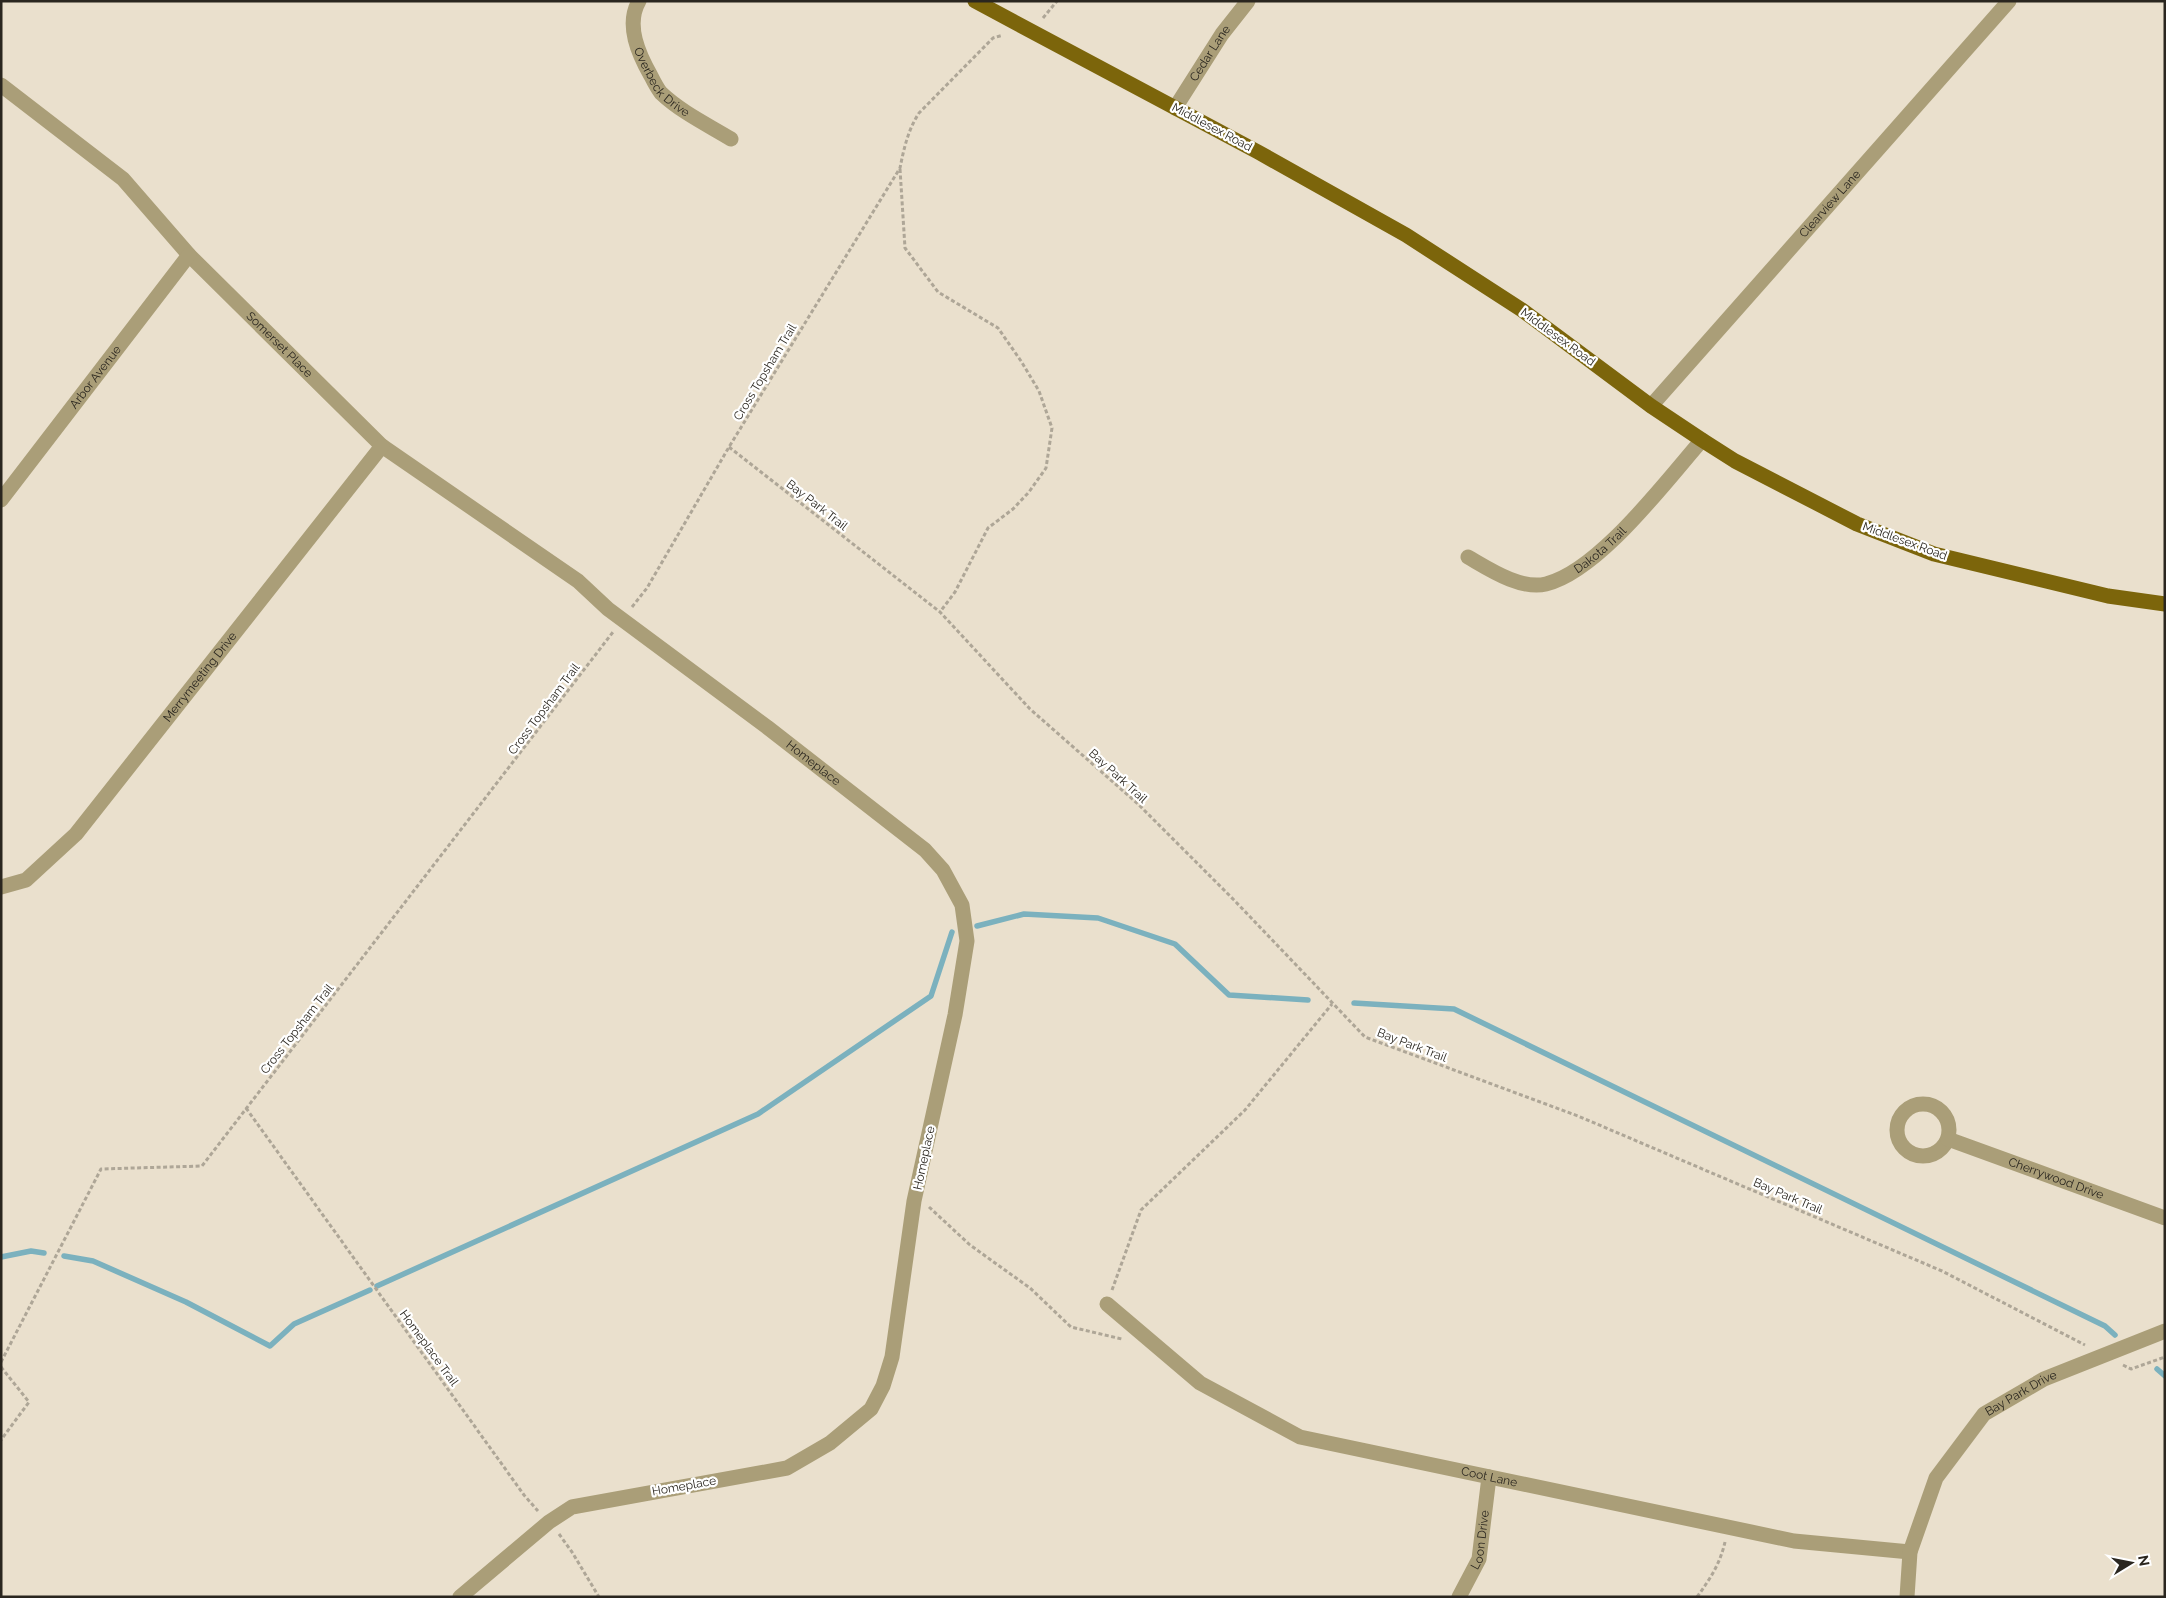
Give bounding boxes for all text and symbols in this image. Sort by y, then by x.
street label: Cedar Lane [1187,22,1233,84]
street label: Overbeck Drive [631,45,692,120]
street label: Middlesex Road [1169,100,1255,154]
street label: Clearview Lane [1796,167,1863,240]
street label: Middlesex Road [1518,305,1598,369]
street label: Somerset Place [243,309,316,380]
street label: Cross Topsham Trail [731,321,800,423]
street label: Arbor Avenue [67,343,124,411]
street label: Bay Park Trail [784,477,851,534]
street label: Middlesex Road [1861,519,1949,563]
street label: Dakota Trail [1571,523,1630,576]
street label: Merrymeeting Drive [160,629,240,725]
street label: Cross Topsham Trail [505,660,583,757]
street label: Homeplace [784,738,843,789]
street label: Bay Park Trail [1086,746,1151,806]
street label: Cross Topsham Trail [258,981,337,1077]
street label: Bay Park Trail [1375,1025,1450,1065]
street label: Homeplace [910,1125,938,1191]
street label: Cherrywood Drive [2007,1155,2106,1202]
street label: Bay Park Trail [1751,1175,1825,1217]
street label: Homeplace Trail [397,1307,462,1389]
street label: Bay Park Drive [1983,1368,2059,1419]
street label: Coot Lane [1460,1464,1519,1490]
street label: Homeplace [651,1473,717,1499]
street label: Loon Drive [1468,1510,1492,1572]
north arrow [2106,1538,2156,1588]
text: N [2135,1554,2153,1567]

